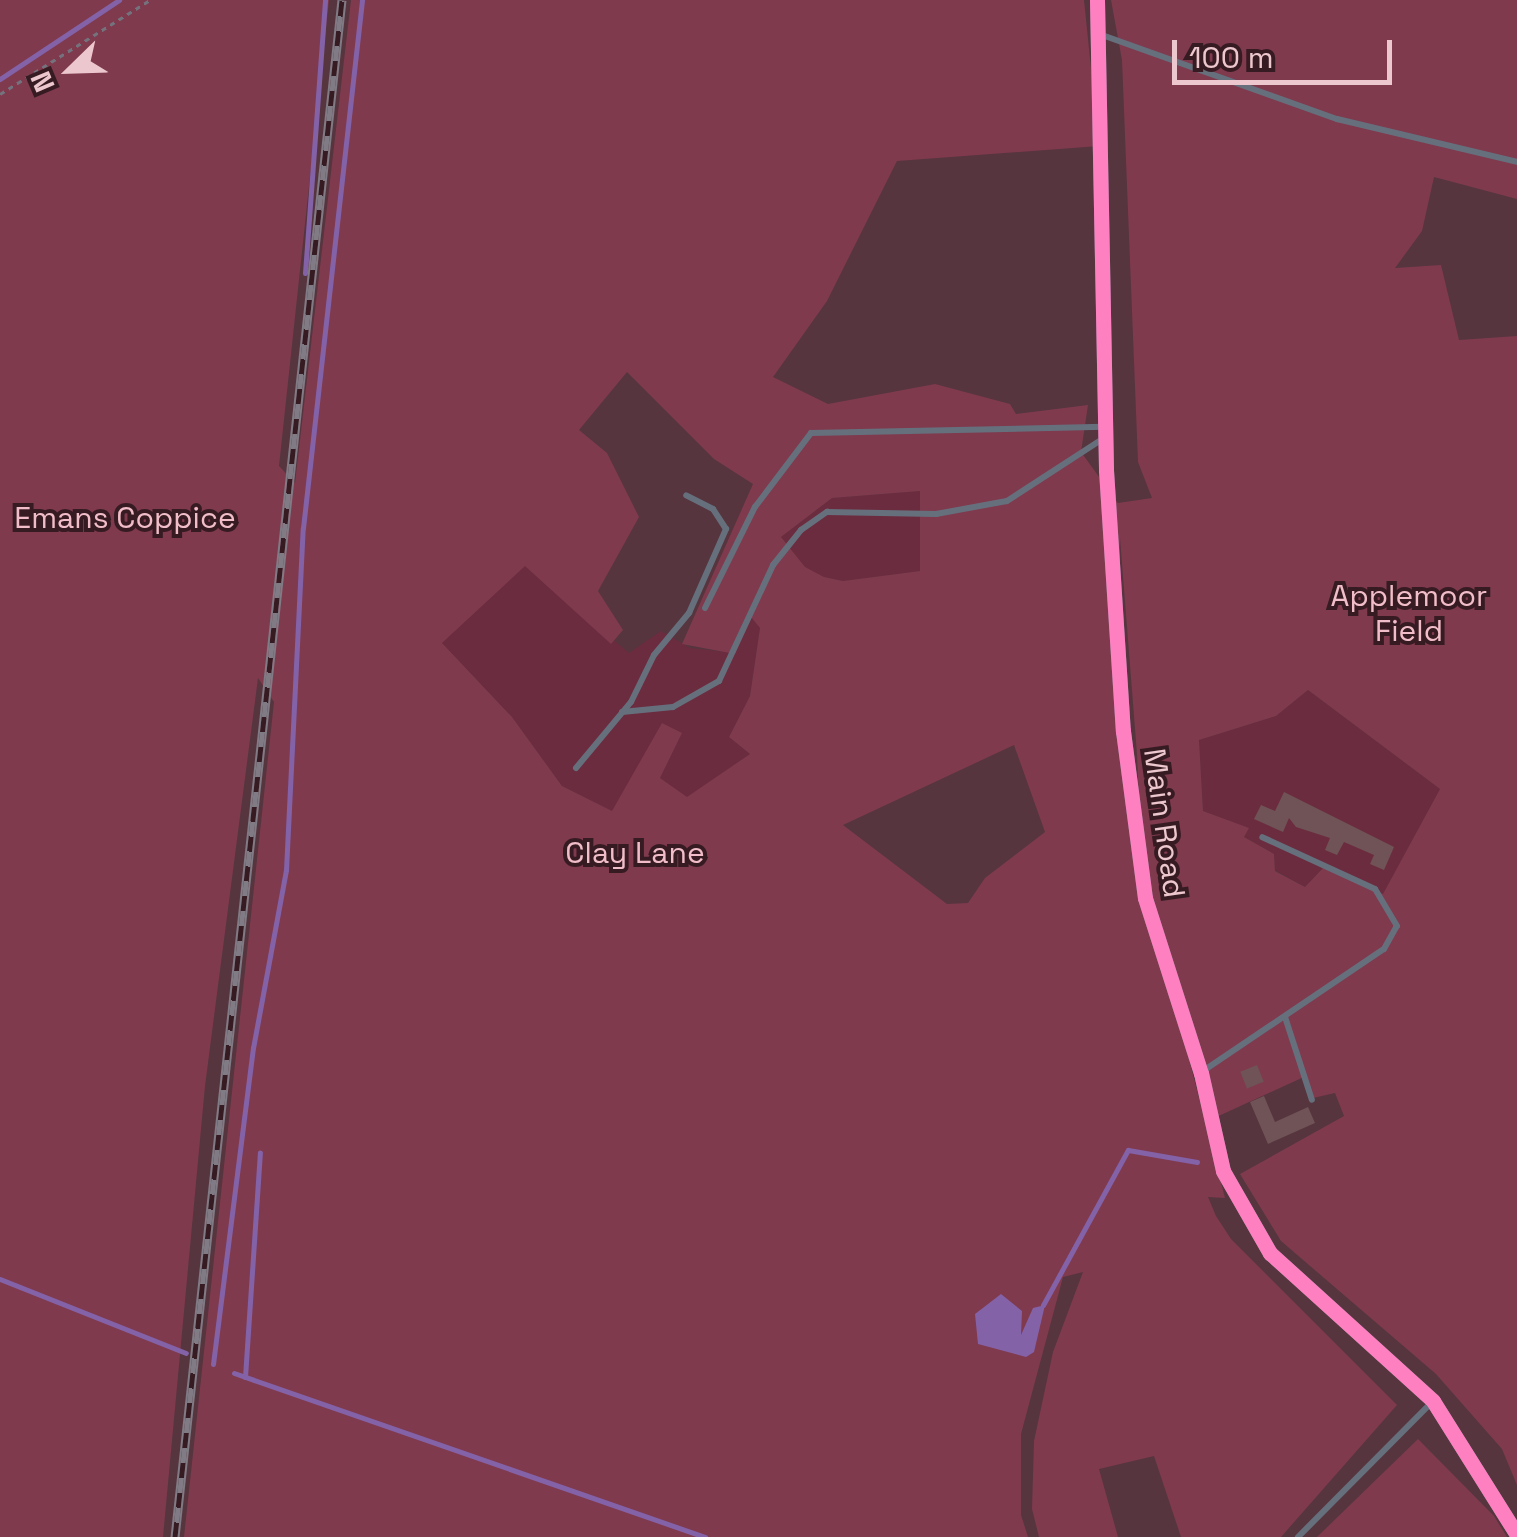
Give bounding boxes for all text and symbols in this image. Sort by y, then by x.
north arrow [20,20,120,120]
scale bar [1177,20,1397,82]
text: 100 m [1189,38,1274,77]
text: N [22,66,63,97]
park label: Emans Coppice [14,500,236,536]
park label: Applemoor Field [1331,578,1487,648]
street label: Main Road [1136,746,1192,900]
park label: Clay Lane [565,835,705,871]

